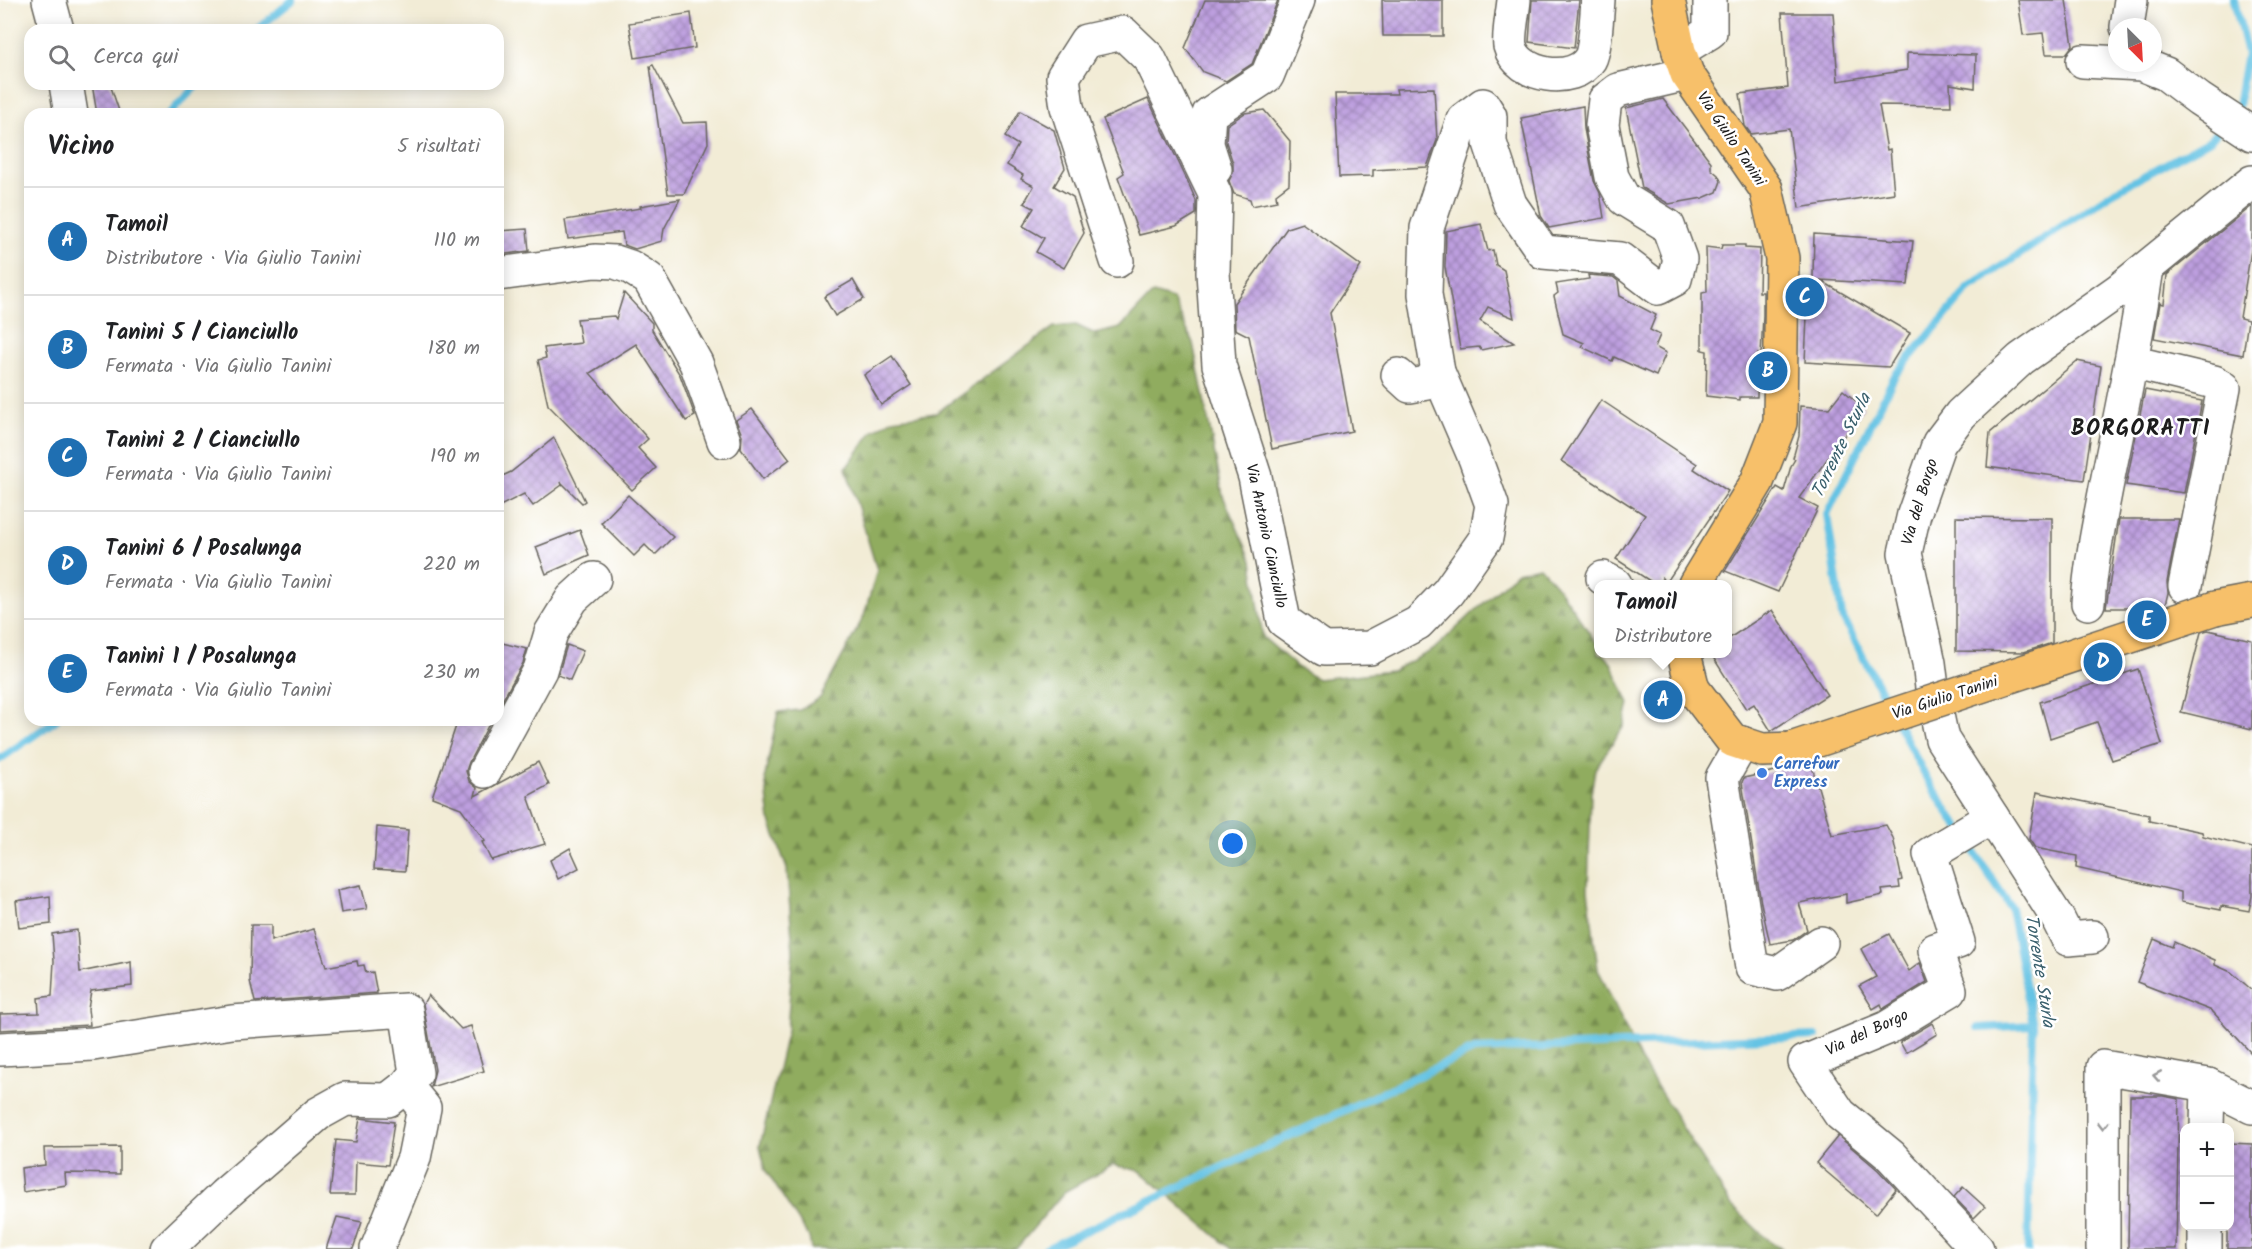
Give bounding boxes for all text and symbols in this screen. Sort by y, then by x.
north arrow [2108,18,2162,72]
search box [24,24,504,90]
text: Cerca qui [93,40,179,75]
icon: search [45,41,78,74]
street label: Via Giulio Tanini [1690,87,1773,192]
text: Vicino [48,126,114,168]
text: 5 risultati [397,131,480,163]
text: Tamoil [105,208,168,243]
text: A [61,225,74,257]
text: 110 m [434,225,480,257]
text: Distributore · Via Giulio Tanini [105,243,361,275]
pin: C [1786,274,1824,320]
text: Tanini 5 / Cianciullo [105,316,298,351]
text: B [61,333,74,365]
text: 180 m [428,333,480,365]
pin: B [1748,348,1788,394]
text: Fermata · Via Giulio Tanini [105,351,331,383]
water label: Torrente Sturla [1804,387,1881,503]
district label: BORGORATTI [2071,412,2211,447]
text: Tanini 2 / Cianciullo [105,424,300,459]
text: C [61,441,74,473]
text: 190 m [430,441,480,473]
street label: Via del Borgo [1895,456,1945,548]
text: Fermata · Via Giulio Tanini [105,459,331,491]
street label: Via Antonio Cianciullo [1238,461,1294,611]
text: Tanini 6 / Posalunga [105,532,302,567]
text: D [61,549,74,581]
text: 220 m [423,549,480,581]
text: Fermata · Via Giulio Tanini [105,567,331,599]
popup [1594,580,1732,658]
text: Tamoil [1614,586,1677,621]
pin: E [2128,598,2166,642]
text: Distributore [1614,621,1712,653]
text: Tanini 1 / Posalunga [105,640,296,675]
pin: D [2084,640,2122,684]
text: E [62,657,73,689]
text: 230 m [423,657,480,689]
street label: Via Giulio Tanini [1889,669,2002,727]
text: Fermata · Via Giulio Tanini [105,675,331,707]
pin: A [1644,678,1682,722]
place label: Carrefour Express [1774,752,1840,795]
marker: Carrefour Express [1755,766,1769,780]
your location [1218,829,1247,858]
water label: Torrente Sturla [2016,913,2062,1031]
street label: Via del Borgo [1821,1003,1913,1063]
one-way arrow [2153,1070,2163,1083]
one-way arrow [2097,1121,2109,1130]
map controls [2180,1123,2234,1231]
button: + [2180,1123,2234,1177]
button: − [2180,1177,2234,1231]

